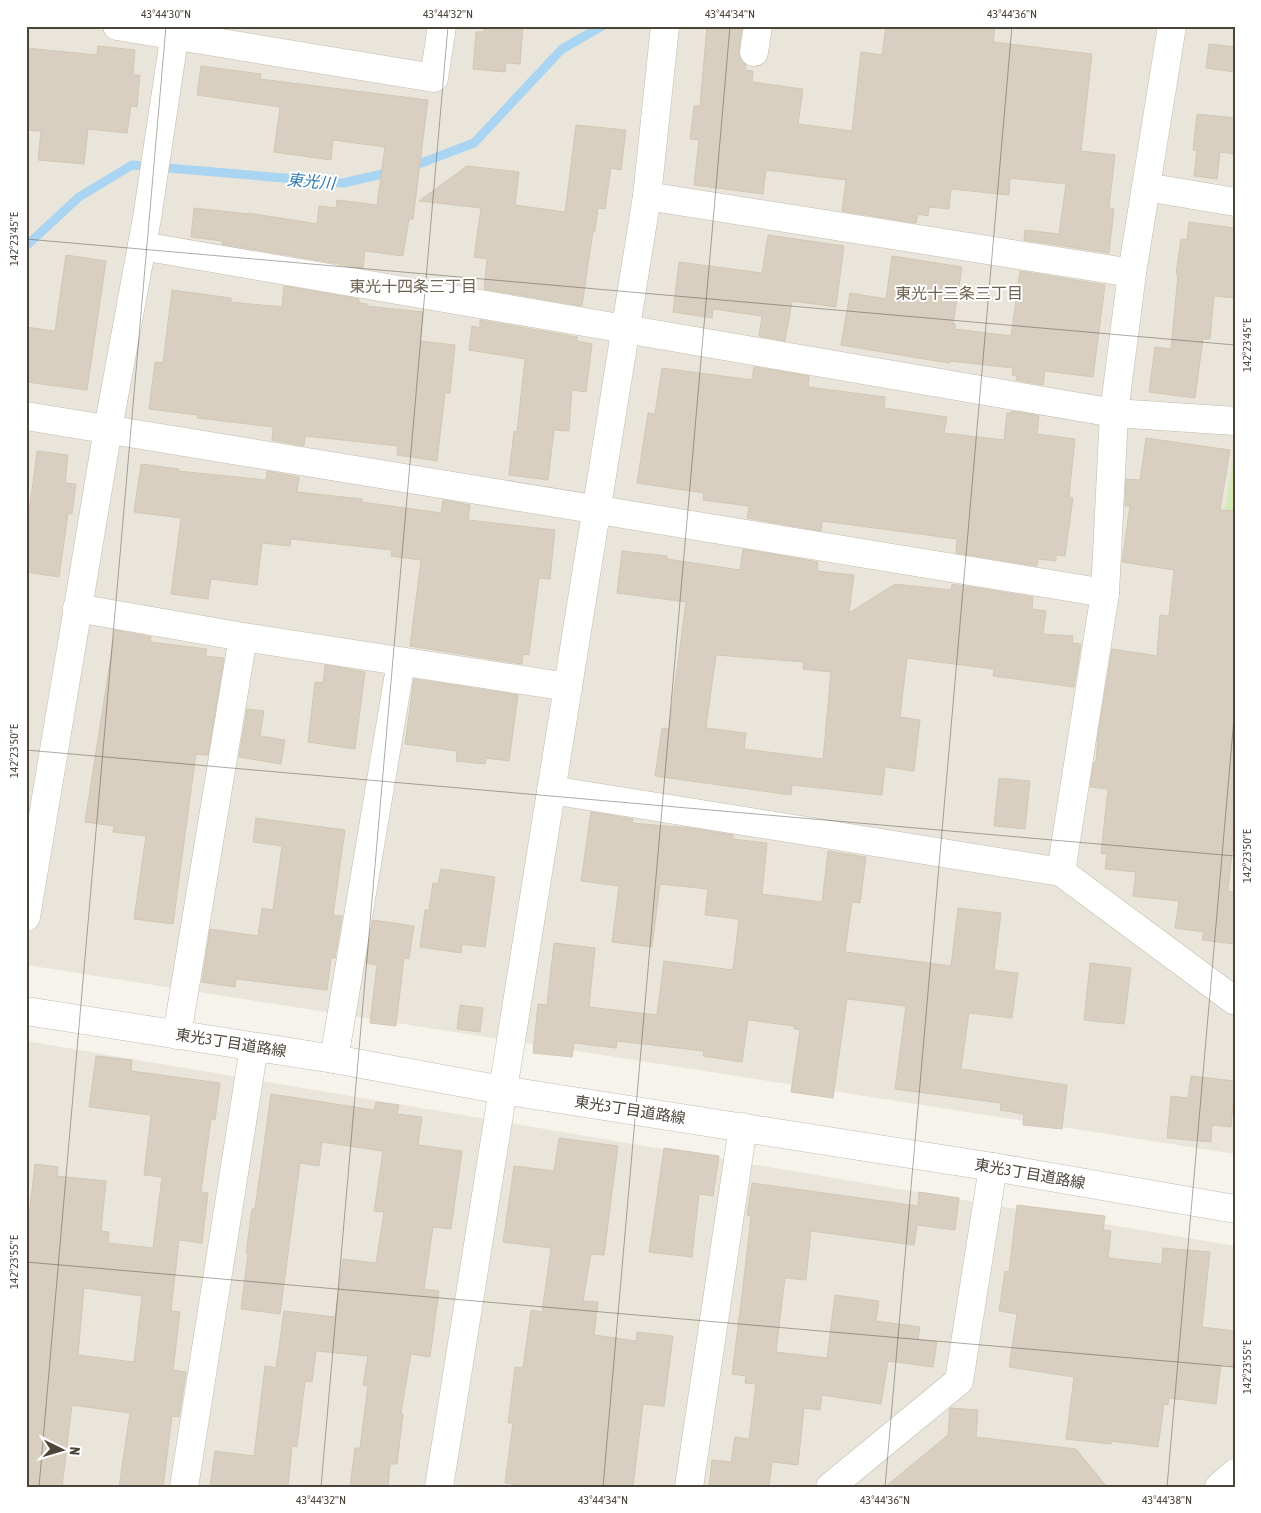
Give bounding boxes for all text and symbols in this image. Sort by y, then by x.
text: 43°44'30"N [141,7,191,21]
text: 43°44'32"N [423,7,473,21]
text: 43°44'34"N [705,7,755,21]
text: 43°44'36"N [987,7,1037,21]
water label: 東光川 [286,170,338,192]
text: 142°23'45"E [7,212,21,266]
district label: 東光十四条三丁目 [349,277,477,295]
district label: 東光十三条三丁目 [895,284,1023,302]
text: 142°23'45"E [1240,318,1254,372]
text: 142°23'50"E [7,724,21,778]
text: 142°23'50"E [1240,829,1254,883]
street label: 東光3丁目道路線 [174,1025,288,1060]
street label: 東光3丁目道路線 [573,1092,687,1127]
street label: 東光3丁目道路線 [973,1155,1087,1192]
text: 142°23'55"E [7,1235,21,1289]
text: 142°23'55"E [1240,1340,1254,1394]
north arrow [38,1426,88,1476]
text: N [67,1446,83,1456]
text: 43°44'32"N [296,1493,346,1507]
text: 43°44'34"N [578,1493,628,1507]
text: 43°44'36"N [860,1493,910,1507]
text: 43°44'38"N [1142,1493,1192,1507]

